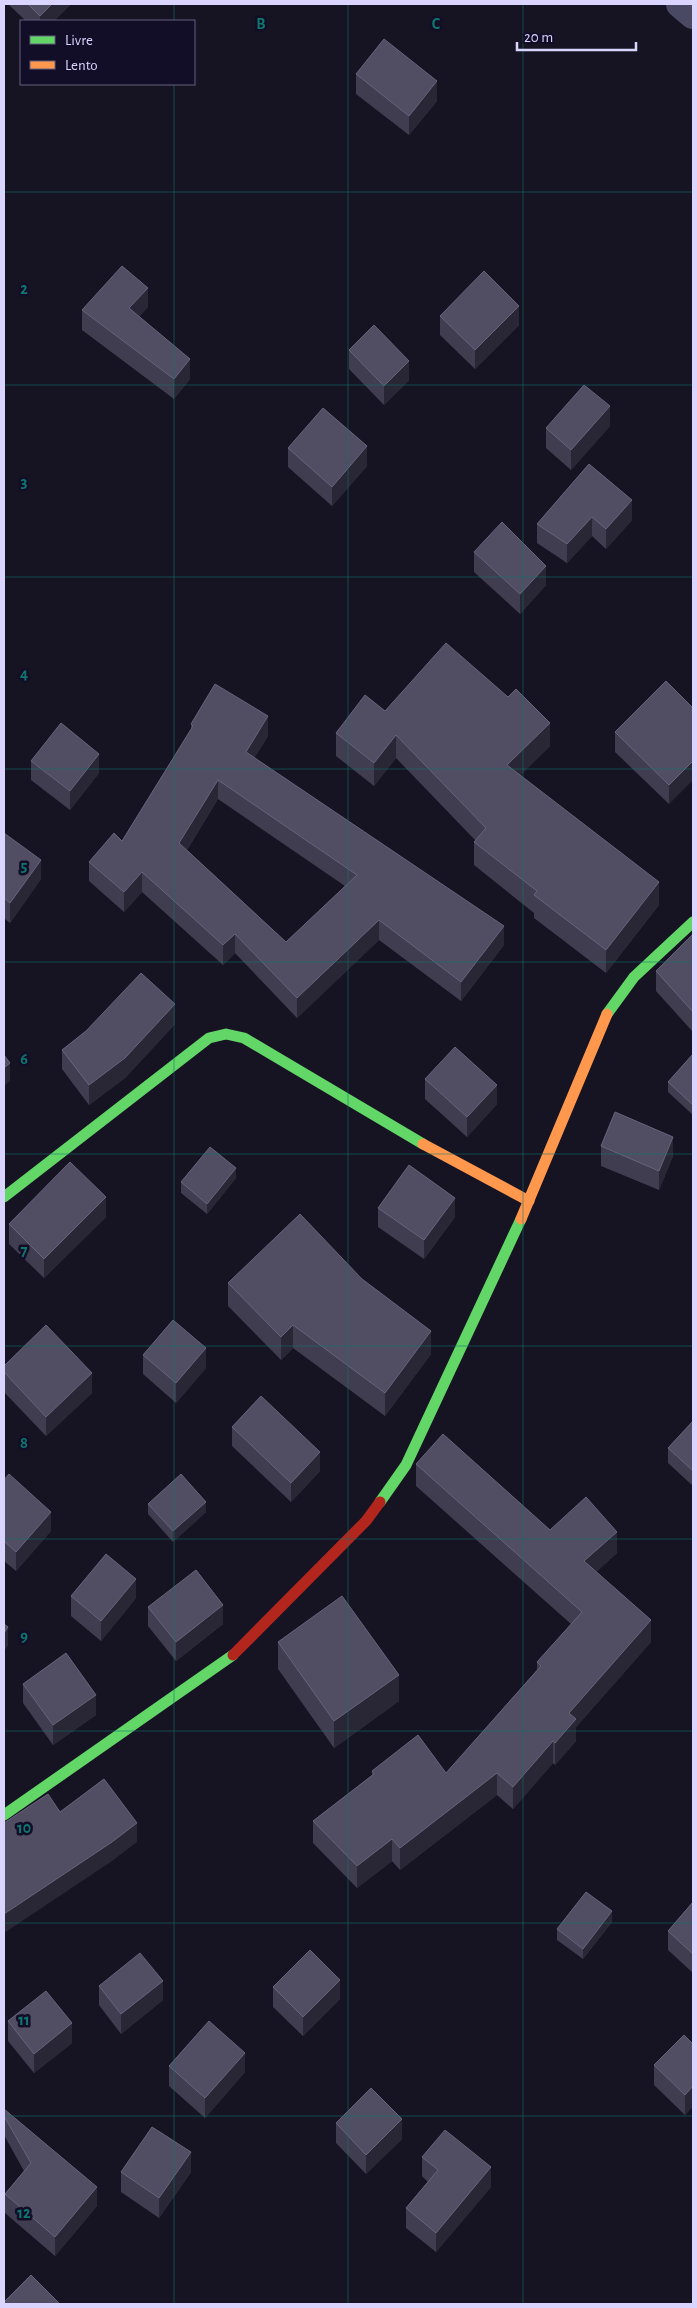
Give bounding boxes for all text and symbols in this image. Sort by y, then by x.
text: B [256,16,266,32]
text: C [432,16,441,32]
legend [20,20,195,85]
scale bar [517,20,636,52]
text: 20 m [524,30,553,45]
text: Livre [65,33,93,48]
text: Lento [65,58,98,73]
text: 2 [20,281,28,297]
text: 3 [21,474,28,490]
text: 4 [20,666,28,682]
text: 5 [21,858,28,874]
text: 6 [20,1051,28,1067]
text: 7 [21,1243,28,1259]
text: 8 [20,1435,28,1451]
text: 9 [20,1628,28,1644]
text: 10 [17,1820,31,1836]
text: 11 [18,2012,30,2028]
text: 12 [17,2205,31,2221]

